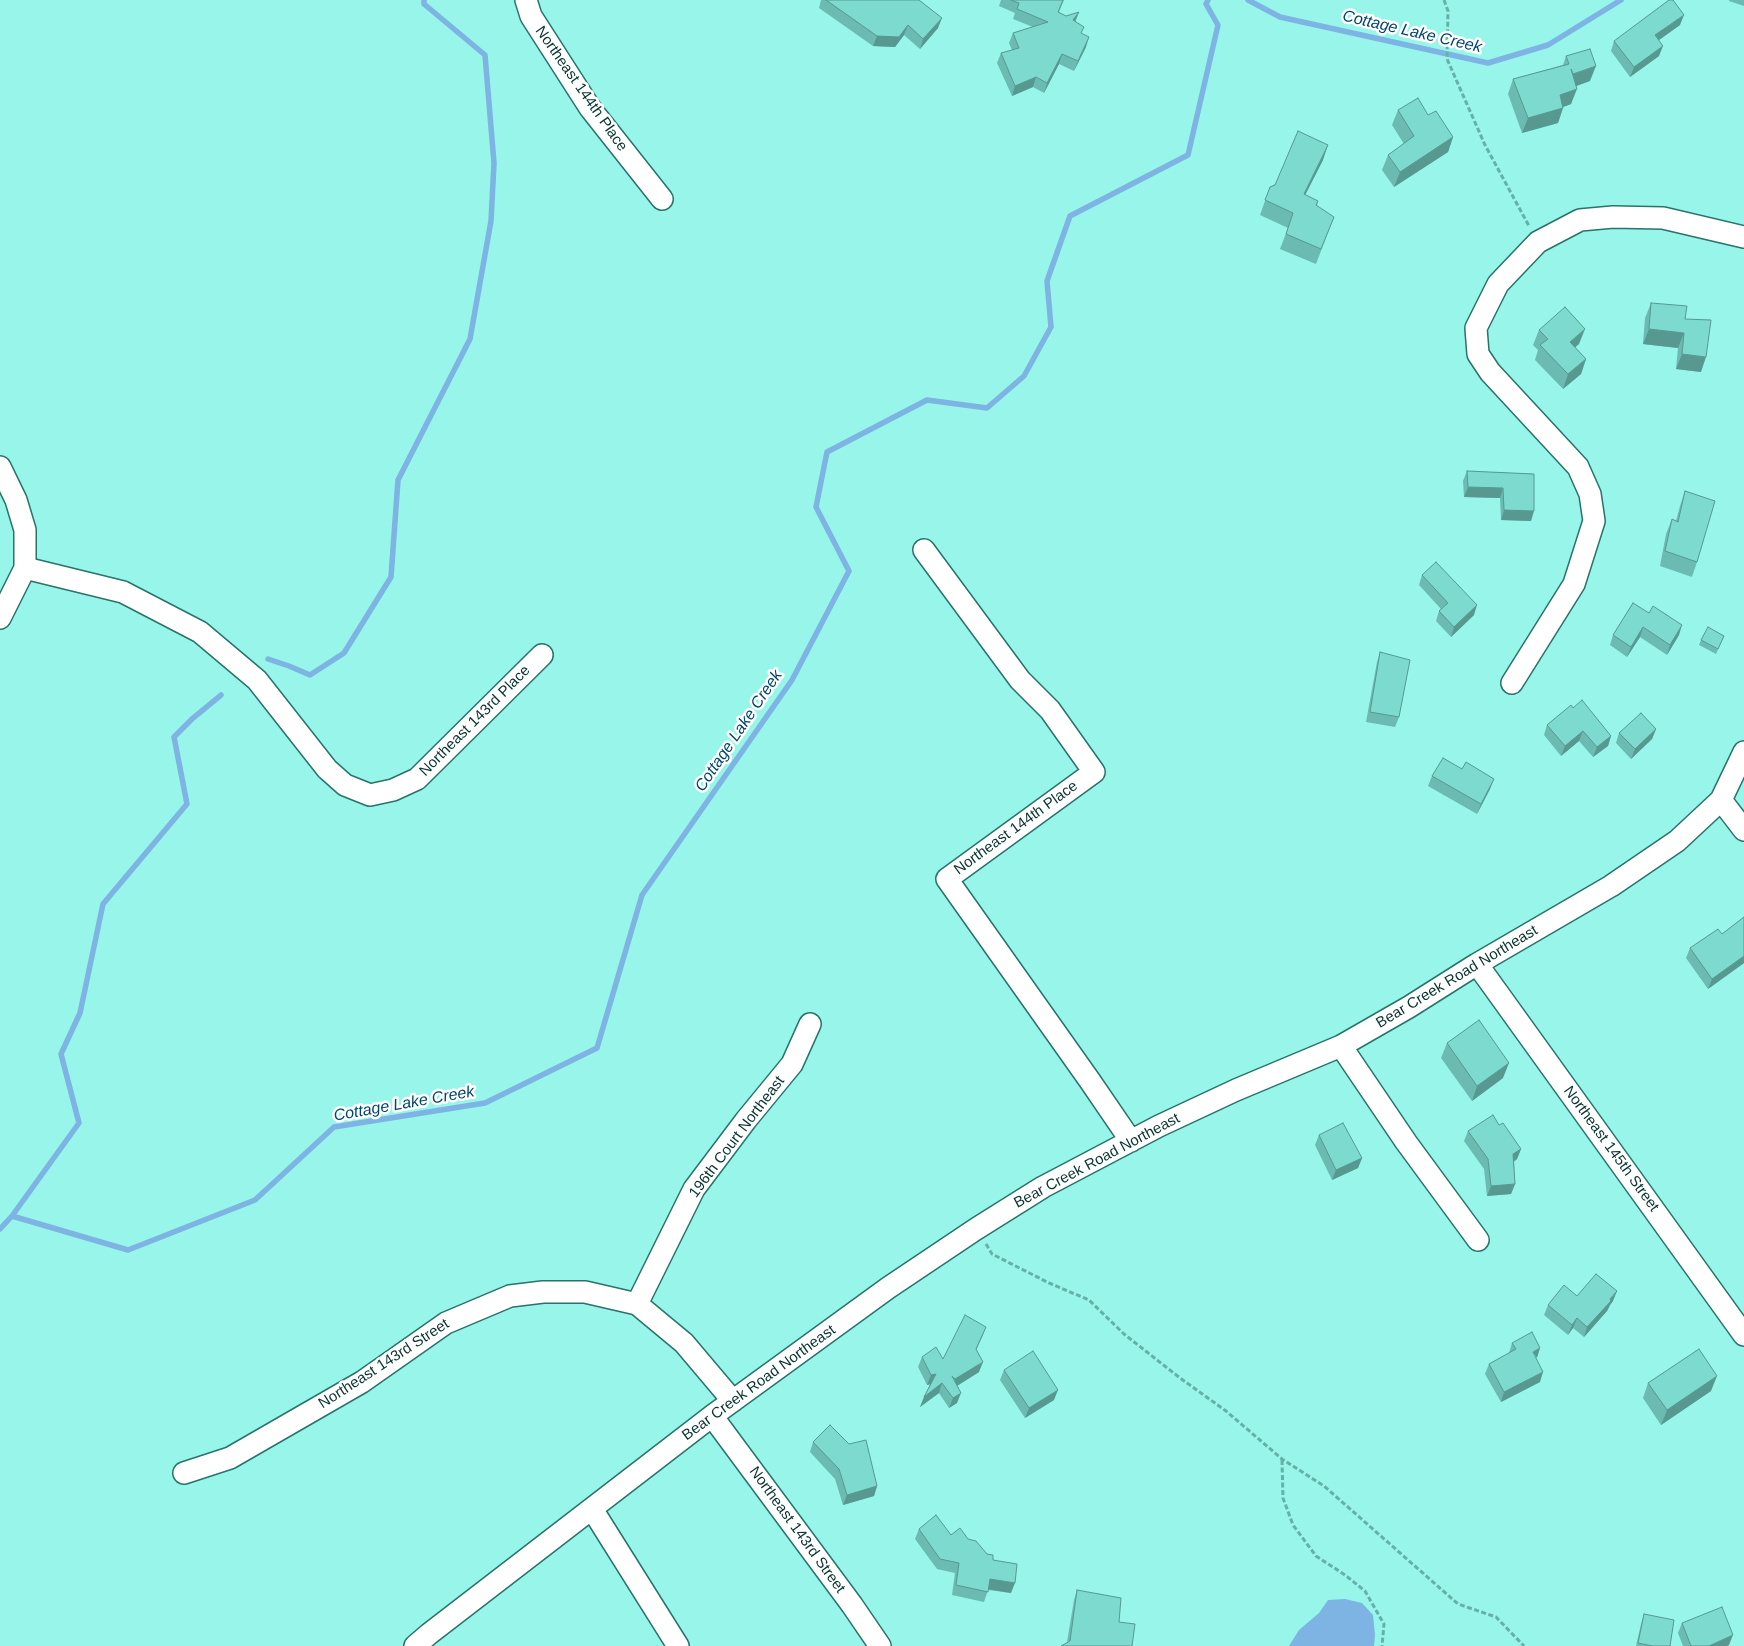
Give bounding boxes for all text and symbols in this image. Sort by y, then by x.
water label: Cottage Lake Creek [1341,7,1483,57]
street label: Northeast 144th Place [531,23,631,155]
street label: Northeast 143rd Place [416,662,534,780]
water label: Cottage Lake Creek [691,667,787,795]
street label: Northeast 144th Place [951,777,1081,879]
street label: Bear Creek Road Northeast [1373,922,1541,1032]
street label: 196th Court Northeast [685,1073,789,1201]
water label: Cottage Lake Creek [332,1082,476,1126]
street label: Northeast 145th Street [1559,1083,1663,1215]
street label: Bear Creek Road Northeast [1011,1110,1183,1212]
street label: Northeast 143rd Street [315,1315,453,1413]
street label: Bear Creek Road Northeast [679,1321,839,1445]
street label: Northeast 143rd Street [745,1463,849,1597]

